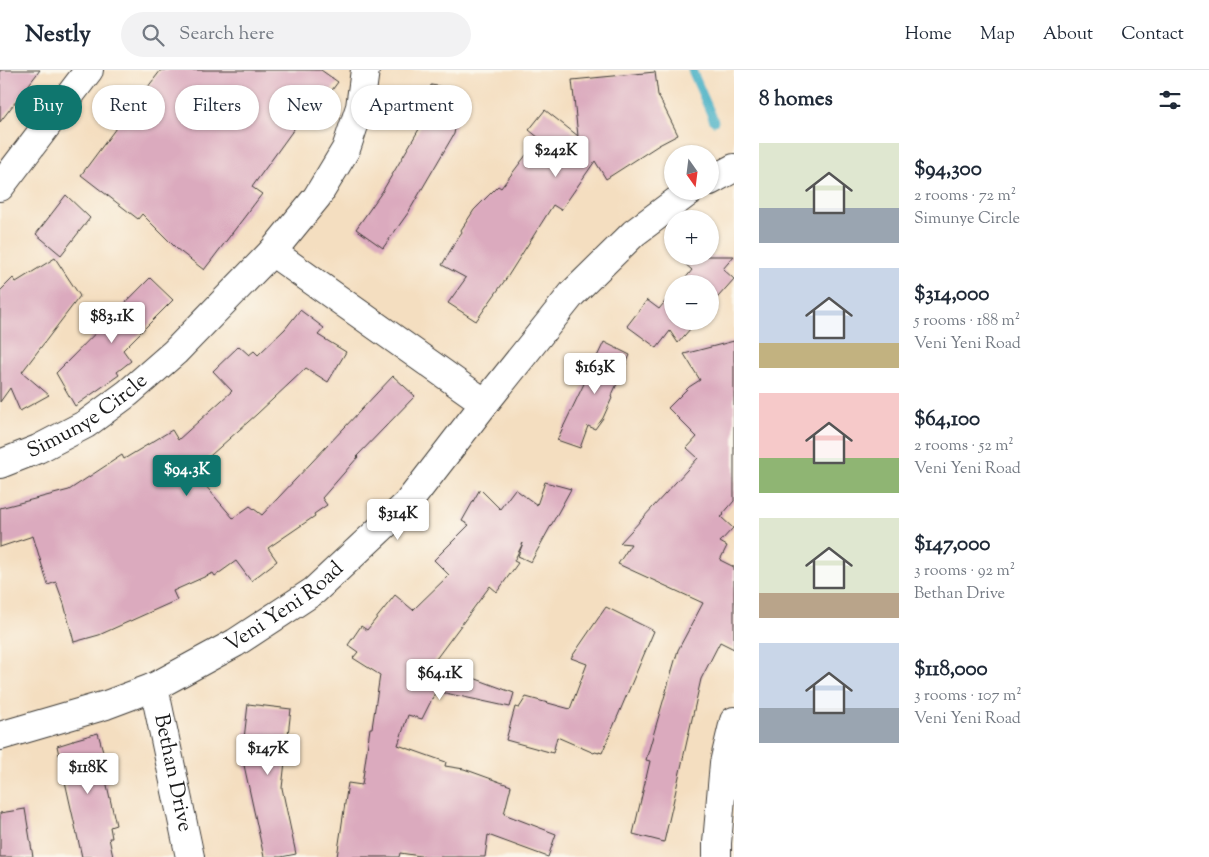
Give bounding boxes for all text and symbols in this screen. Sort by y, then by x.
search box [121,12,471,57]
text: Nestly [25,18,91,52]
icon: search [139,21,167,49]
text: Search here [179,21,274,48]
text: Home [905,22,952,48]
text: Map [980,22,1015,48]
text: About [1043,22,1093,48]
text: Contact [1121,22,1184,48]
chip: Buy [15,85,82,130]
chip: Rent [92,85,165,130]
chip: Filters [175,85,259,130]
chip: New [269,85,341,130]
chip: Apartment [351,85,472,130]
text: 8 homes [759,85,833,115]
icon: filters [1156,86,1184,114]
pin: $242K [521,136,591,178]
text: $242K [534,140,578,163]
north arrow [664,145,719,200]
map controls [664,145,719,330]
text: $94,300 [914,155,982,185]
icon: home [799,163,859,223]
text: 2 rooms · 72 m² [914,185,1016,208]
text: Simunye Circle [914,208,1020,231]
button: + [664,210,719,265]
button: − [664,275,719,330]
text: $314,000 [914,280,989,310]
icon: home [799,288,859,348]
pin: $83.1K [71,302,153,344]
text: $83.1K [90,306,134,329]
text: 5 rooms · 188 m² [914,310,1020,333]
text: Veni Yeni Road [914,333,1021,356]
pin: $163K [560,352,630,395]
text: $163K [575,357,615,380]
street label: Simunye Circle [23,367,155,467]
text: $64,100 [914,405,980,435]
icon: home [799,413,859,473]
text: 2 rooms · 52 m² [914,435,1014,458]
pin: $94.3K [146,454,228,497]
text: Veni Yeni Road [914,458,1021,481]
text: $94.3K [164,459,210,482]
pin: $314K [363,498,433,541]
text: $314K [378,503,418,526]
text: $147,000 [914,530,990,560]
icon: home [799,538,859,598]
street label: Veni Yeni Road [220,555,351,661]
text: 3 rooms · 92 m² [914,560,1015,583]
text: Bethan Drive [914,583,1005,606]
text: $118,000 [914,655,988,685]
pin: $64.1K [399,658,481,701]
text: $64.1K [417,663,463,686]
icon: home [799,663,859,723]
text: 3 rooms · 107 m² [914,685,1022,708]
text: Veni Yeni Road [914,708,1021,731]
street label: Bethan Drive [145,711,199,835]
pin: $147K [233,734,303,776]
text: $147K [247,738,289,761]
pin: $118K [53,752,123,795]
text: $118K [69,757,108,780]

